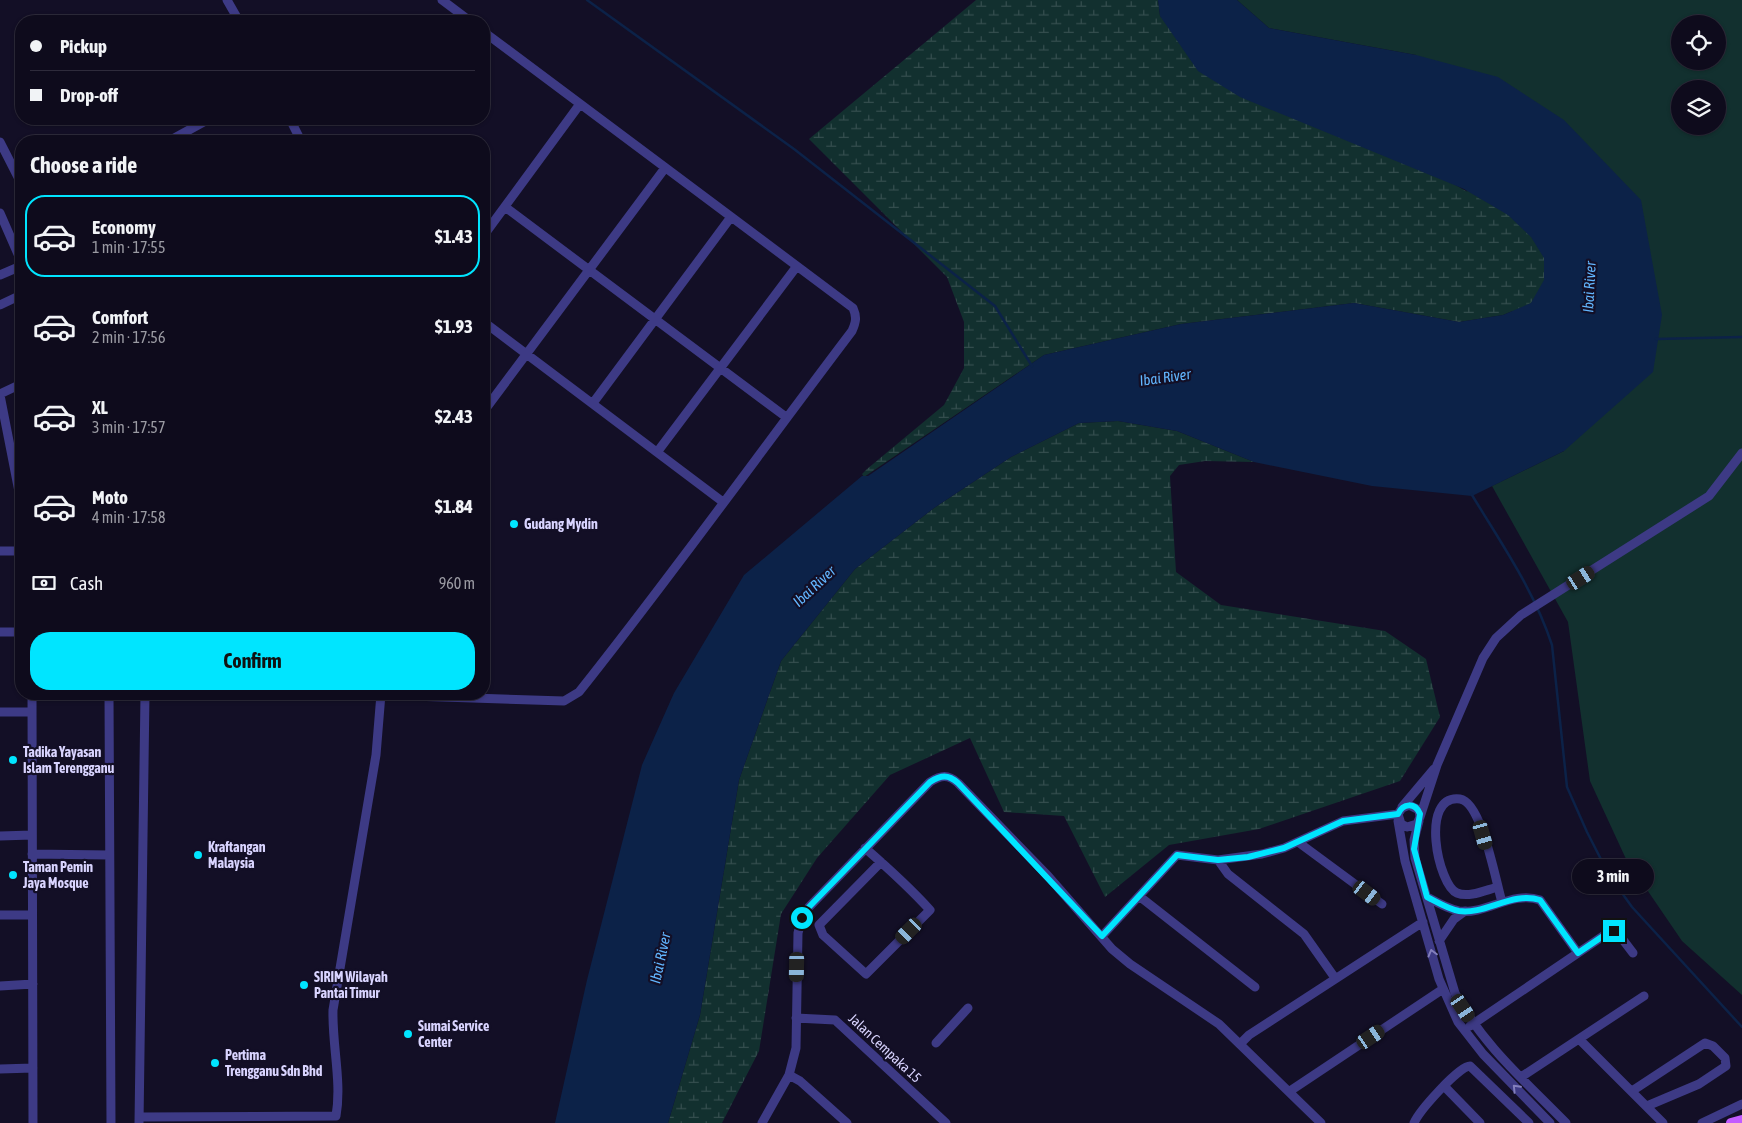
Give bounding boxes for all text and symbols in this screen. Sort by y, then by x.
map controls [1671,15,1726,135]
button: locate [1671,15,1726,70]
text: Pickup [60,35,107,57]
button: layers [1671,80,1726,135]
text: Drop-off [60,84,118,106]
text: Choose a ride [30,152,137,178]
icon: car [32,214,77,259]
text: Economy [92,216,156,238]
text: $1.43 [435,225,473,247]
text: 1 min · 17:55 [92,238,165,256]
water label: Ibai River [1579,260,1599,313]
icon: car [32,304,77,349]
text: Comfort [92,306,148,328]
text: $1.93 [435,315,473,337]
text: 2 min · 17:56 [92,328,165,346]
water label: Ibai River [1138,365,1192,389]
icon: car [32,394,77,439]
text: XL [92,396,108,418]
text: $2.43 [435,405,473,427]
text: 3 min · 17:57 [92,418,165,436]
icon: car [32,484,77,529]
text: Moto [92,486,128,508]
text: $1.84 [435,495,473,517]
text: 4 min · 17:58 [92,508,165,526]
place label: Gudang Mydin [524,516,598,532]
marker: Gudang Mydin [508,518,520,530]
water label: Ibai River [789,562,839,610]
car [1564,564,1597,592]
icon: cash [30,569,58,597]
text: Cash [70,572,103,594]
text: 960 m [439,574,475,592]
button: Confirm [30,632,475,690]
place label: Tadika Yayasan Islam Terengganu [23,744,114,776]
marker: Tadika Yayasan Islam Terengganu [7,754,19,766]
car [1471,819,1494,851]
place label: Kraftangan Malaysia [208,839,266,871]
marker: Kraftangan Malaysia [192,849,204,861]
callout: 3 min [1573,858,1655,894]
place label: Taman Pemin Jaya Mosque [22,859,93,891]
text: 3 min [1597,867,1629,885]
marker: Taman Pemin Jaya Mosque [7,869,19,881]
car [1350,878,1383,908]
route start [791,907,813,929]
car [893,915,924,947]
route end [1603,920,1625,942]
water label: Ibai River [646,930,674,985]
one-way arrow [1427,949,1437,957]
car [789,952,804,982]
place label: SIRIM Wilayah Pantai Timur [314,969,388,1001]
marker: SIRIM Wilayah Pantai Timur [298,979,310,991]
car [1448,991,1477,1025]
street label: Jalan Cempaka 15 [845,1010,925,1086]
place label: Sumai Service Center [418,1018,489,1050]
car [1354,1022,1387,1052]
marker: Sumai Service Center [402,1028,414,1040]
place label: Pertima Trengganu Sdn Bhd [225,1047,323,1079]
marker: Pertima Trengganu Sdn Bhd [209,1057,221,1069]
one-way arrow [1513,1085,1522,1094]

